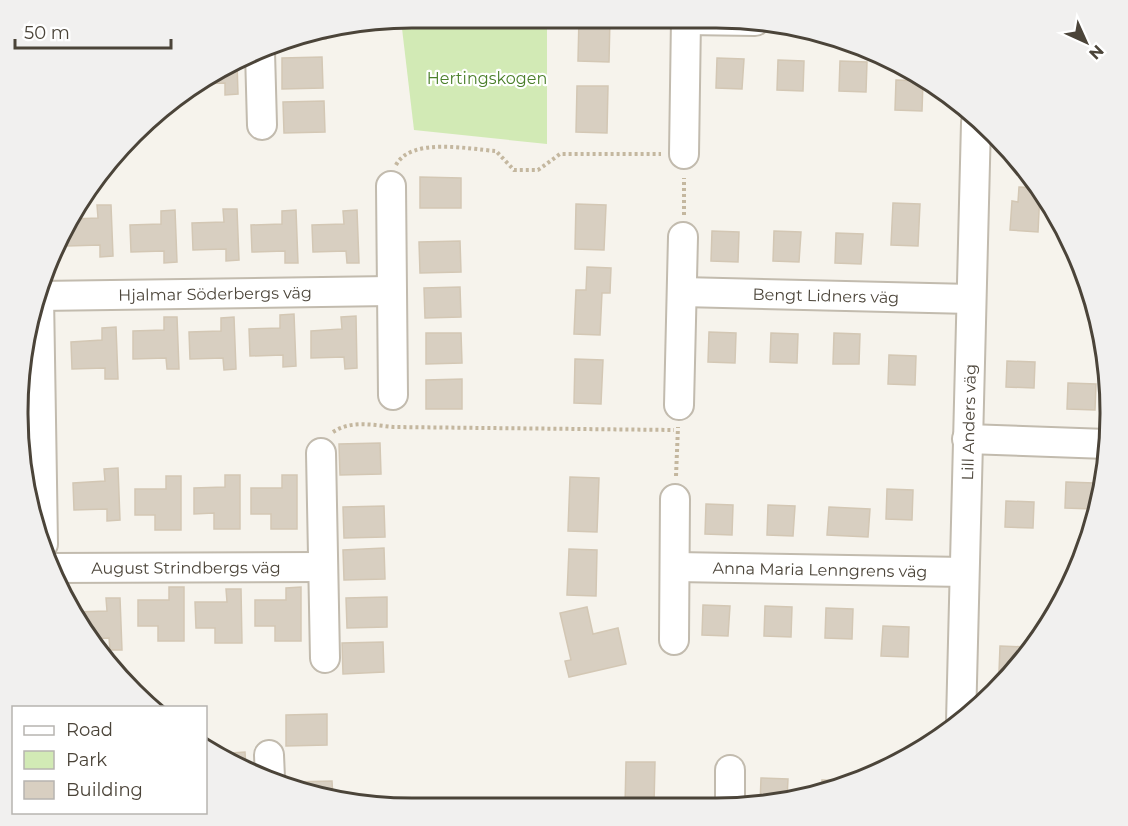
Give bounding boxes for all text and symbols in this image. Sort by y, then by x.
scale bar [15,12,171,50]
north arrow [1056,12,1116,72]
text: 50 m [24,22,70,44]
text: N [1085,41,1108,64]
park label: Hertingskogen [427,69,547,88]
street label: Hjalmar Söderbergs väg [118,283,312,304]
street label: Bengt Lidners väg [752,284,899,307]
street label: Lill Anders väg [958,364,979,481]
street label: August Strindbergs väg [91,558,281,577]
street label: Anna Maria Lenngrens väg [712,558,928,581]
legend [12,706,207,814]
text: Road [66,719,113,741]
text: Park [66,749,107,771]
text: Building [66,779,143,801]

